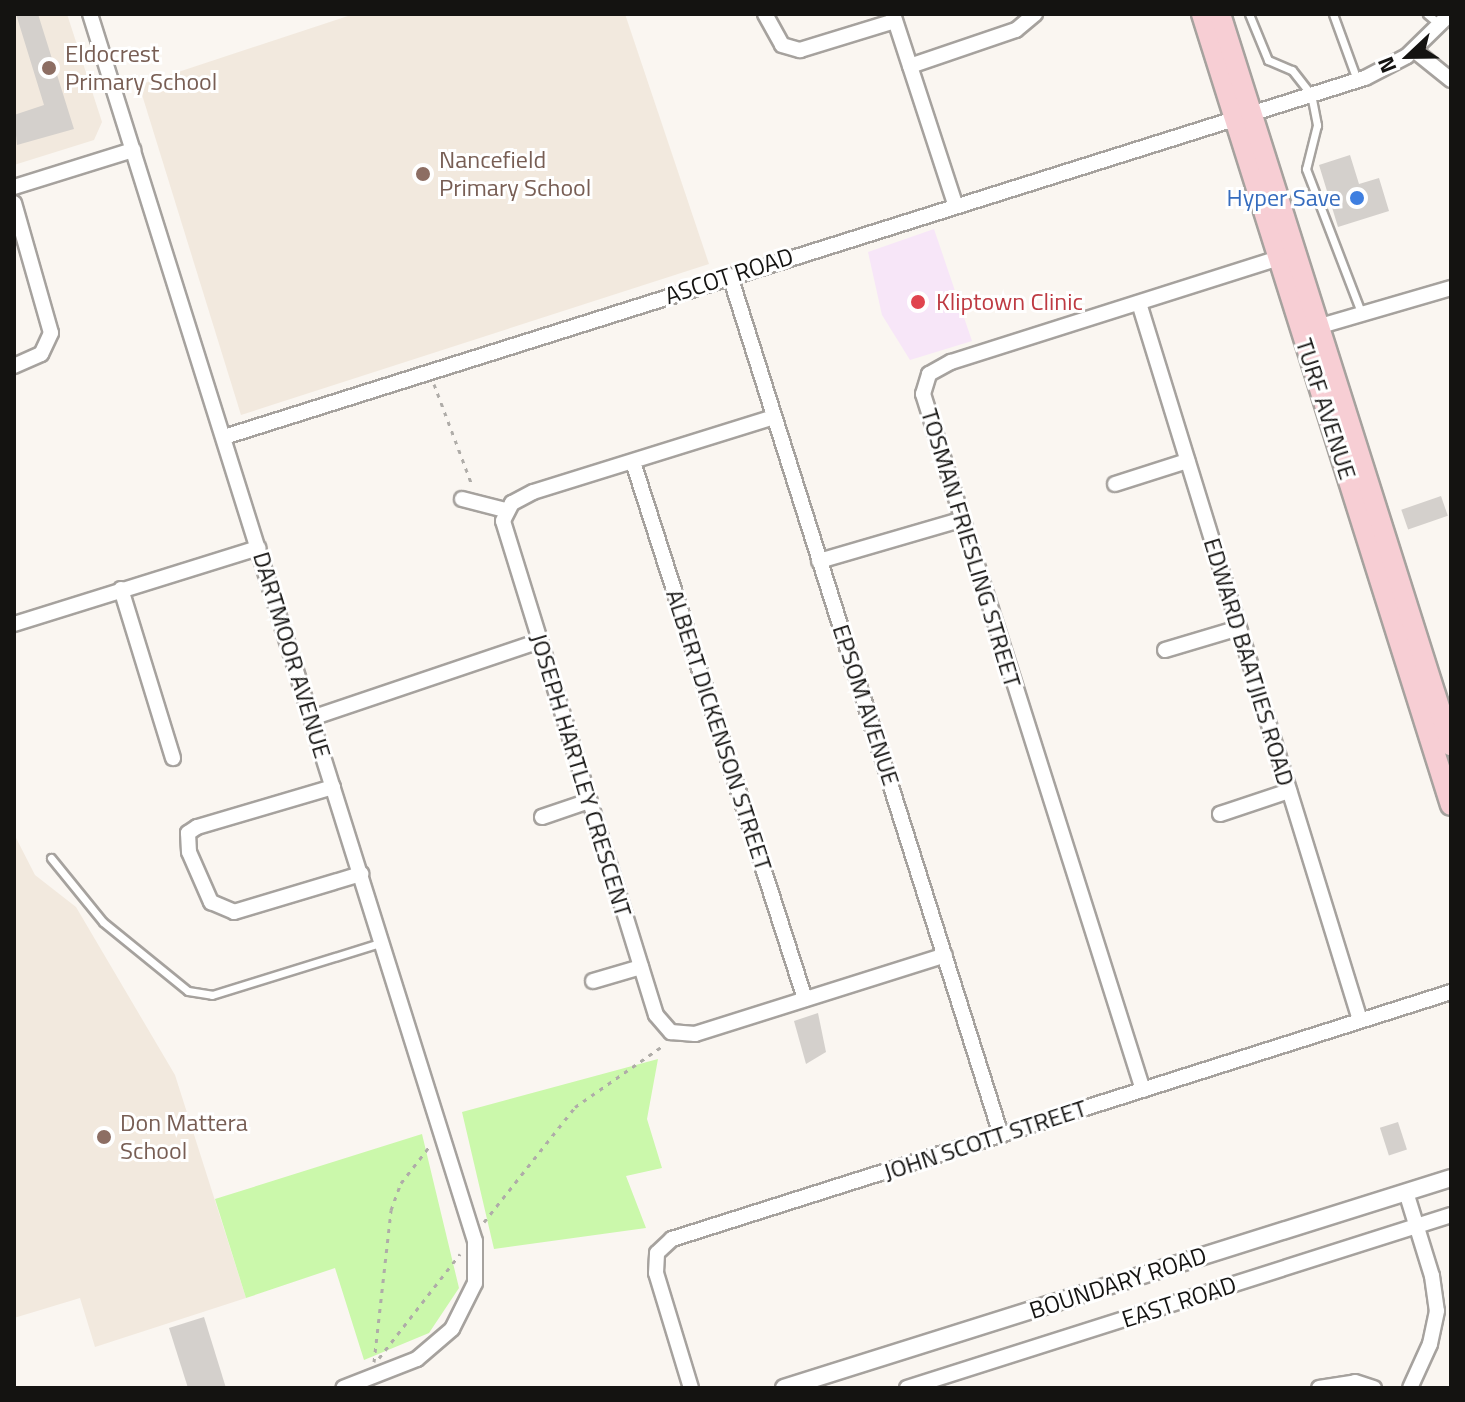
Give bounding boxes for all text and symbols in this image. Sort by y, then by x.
north arrow [1369,16,1449,96]
place label: Eldocrest Primary School [65,40,217,96]
text: N [1368,52,1405,78]
marker: Eldocrest Primary School [40,59,58,77]
place label: Nancefield Primary School [439,146,591,202]
marker: Nancefield Primary School [414,165,432,183]
place label: Hyper Save [1226,184,1341,212]
marker: Hyper Save [1348,189,1366,207]
street label: ASCOT ROAD [661,242,797,310]
place label: Kliptown Clinic [936,288,1083,316]
marker: Kliptown Clinic [907,291,929,313]
street label: TURF AVENUE [1290,335,1362,483]
street label: TOSMAN FRIESLING STREET [915,405,1027,691]
street label: EDWARD BAATJIES ROAD [1198,535,1300,789]
street label: DARTMOOR AVENUE [247,548,337,762]
street label: ALBERT DICKENSON STREET [660,586,778,874]
street label: EPSOM AVENUE [826,621,906,789]
street label: JOSEPH HARTLEY CRESCENT [524,630,638,920]
street label: JOHN SCOTT STREET [880,1094,1090,1186]
place label: Don Mattera School [120,1109,248,1165]
marker: Don Mattera School [95,1128,113,1146]
street label: BOUNDARY ROAD [1026,1241,1210,1325]
street label: EAST ROAD [1118,1270,1240,1334]

